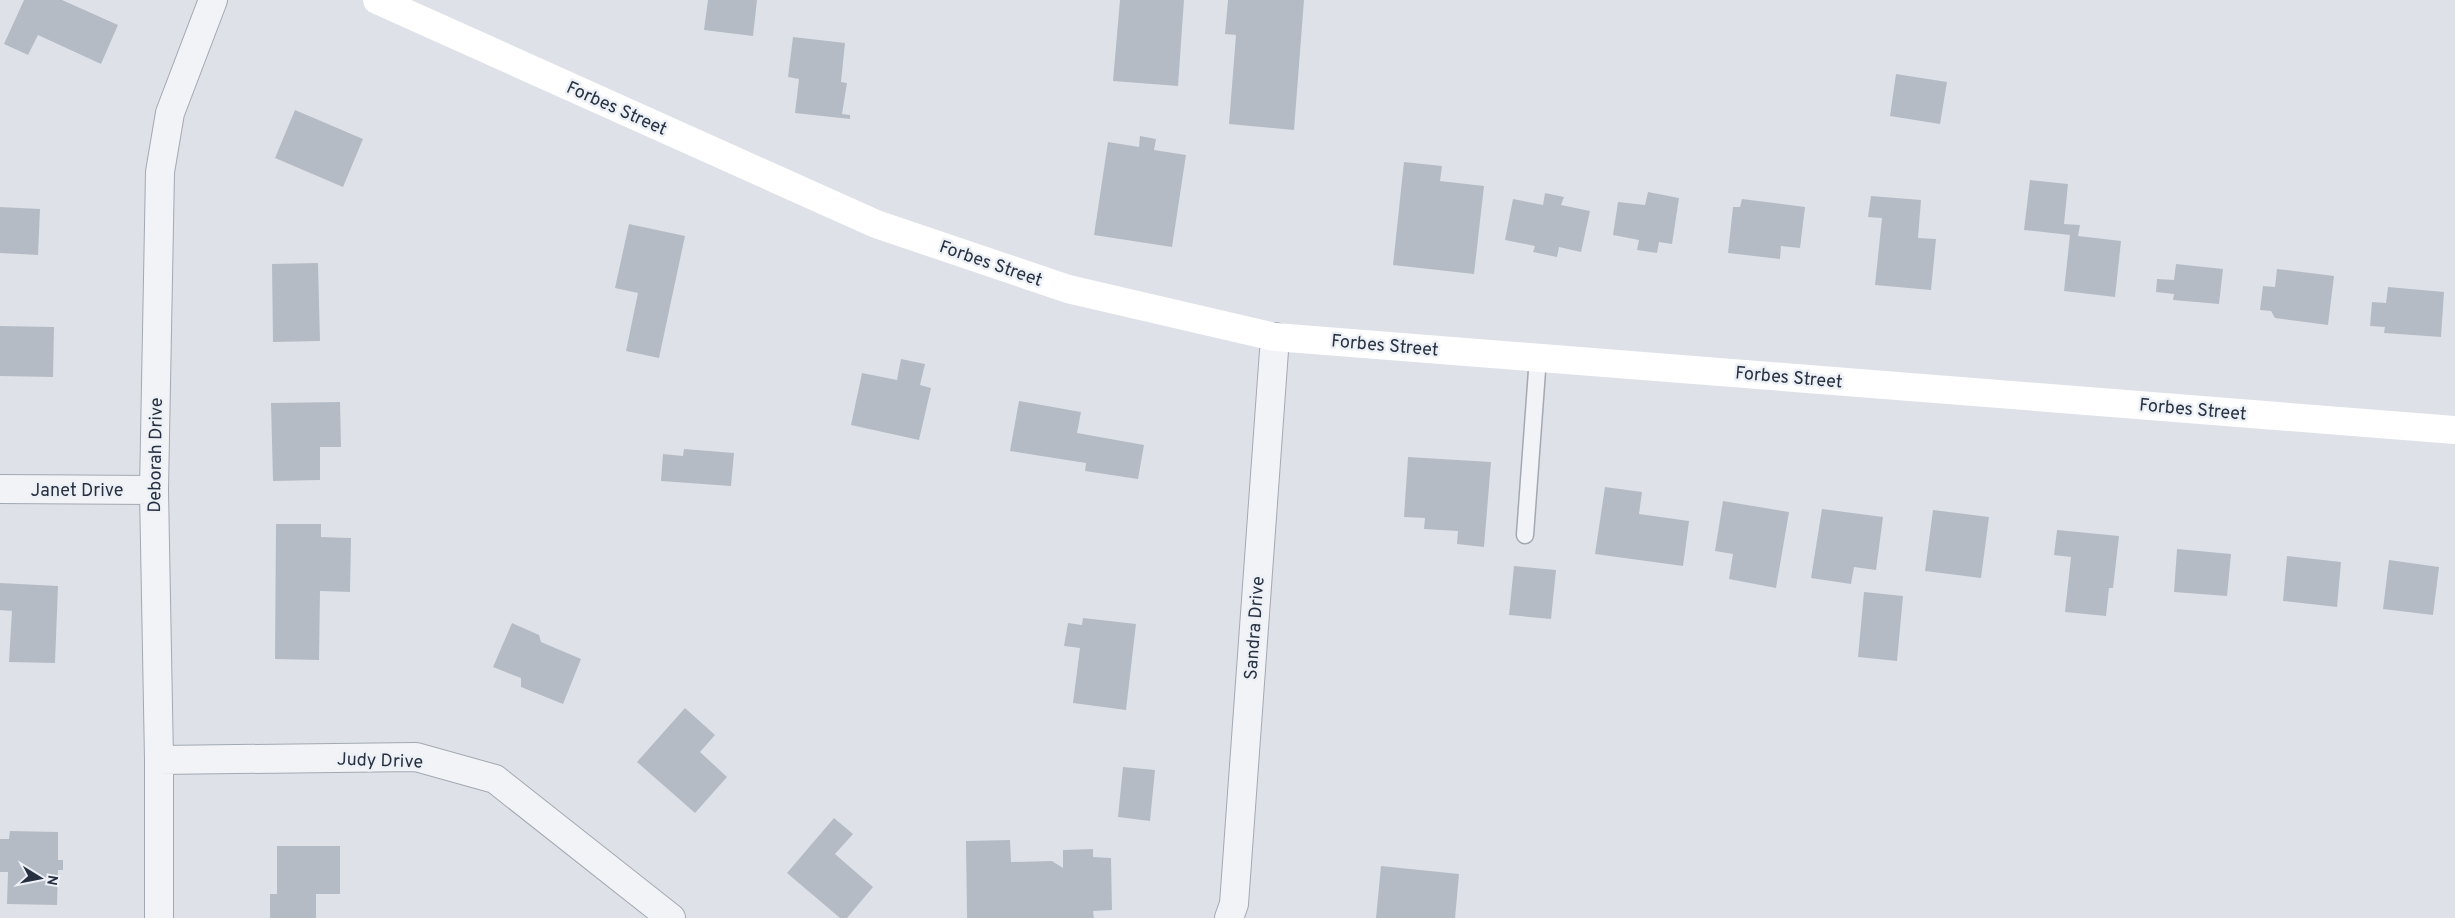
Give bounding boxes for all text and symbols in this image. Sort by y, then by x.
street label: Forbes Street [563,77,670,142]
street label: Forbes Street [936,236,1045,293]
street label: Forbes Street [1330,330,1440,363]
street label: Forbes Street [1734,362,1844,395]
street label: Forbes Street [2138,394,2248,427]
street label: Deborah Drive [144,397,169,513]
street label: Janet Drive [30,480,124,503]
street label: Sandra Drive [1240,575,1271,681]
street label: Judy Drive [336,748,424,774]
north arrow [15,853,65,903]
text: N [42,874,61,886]

